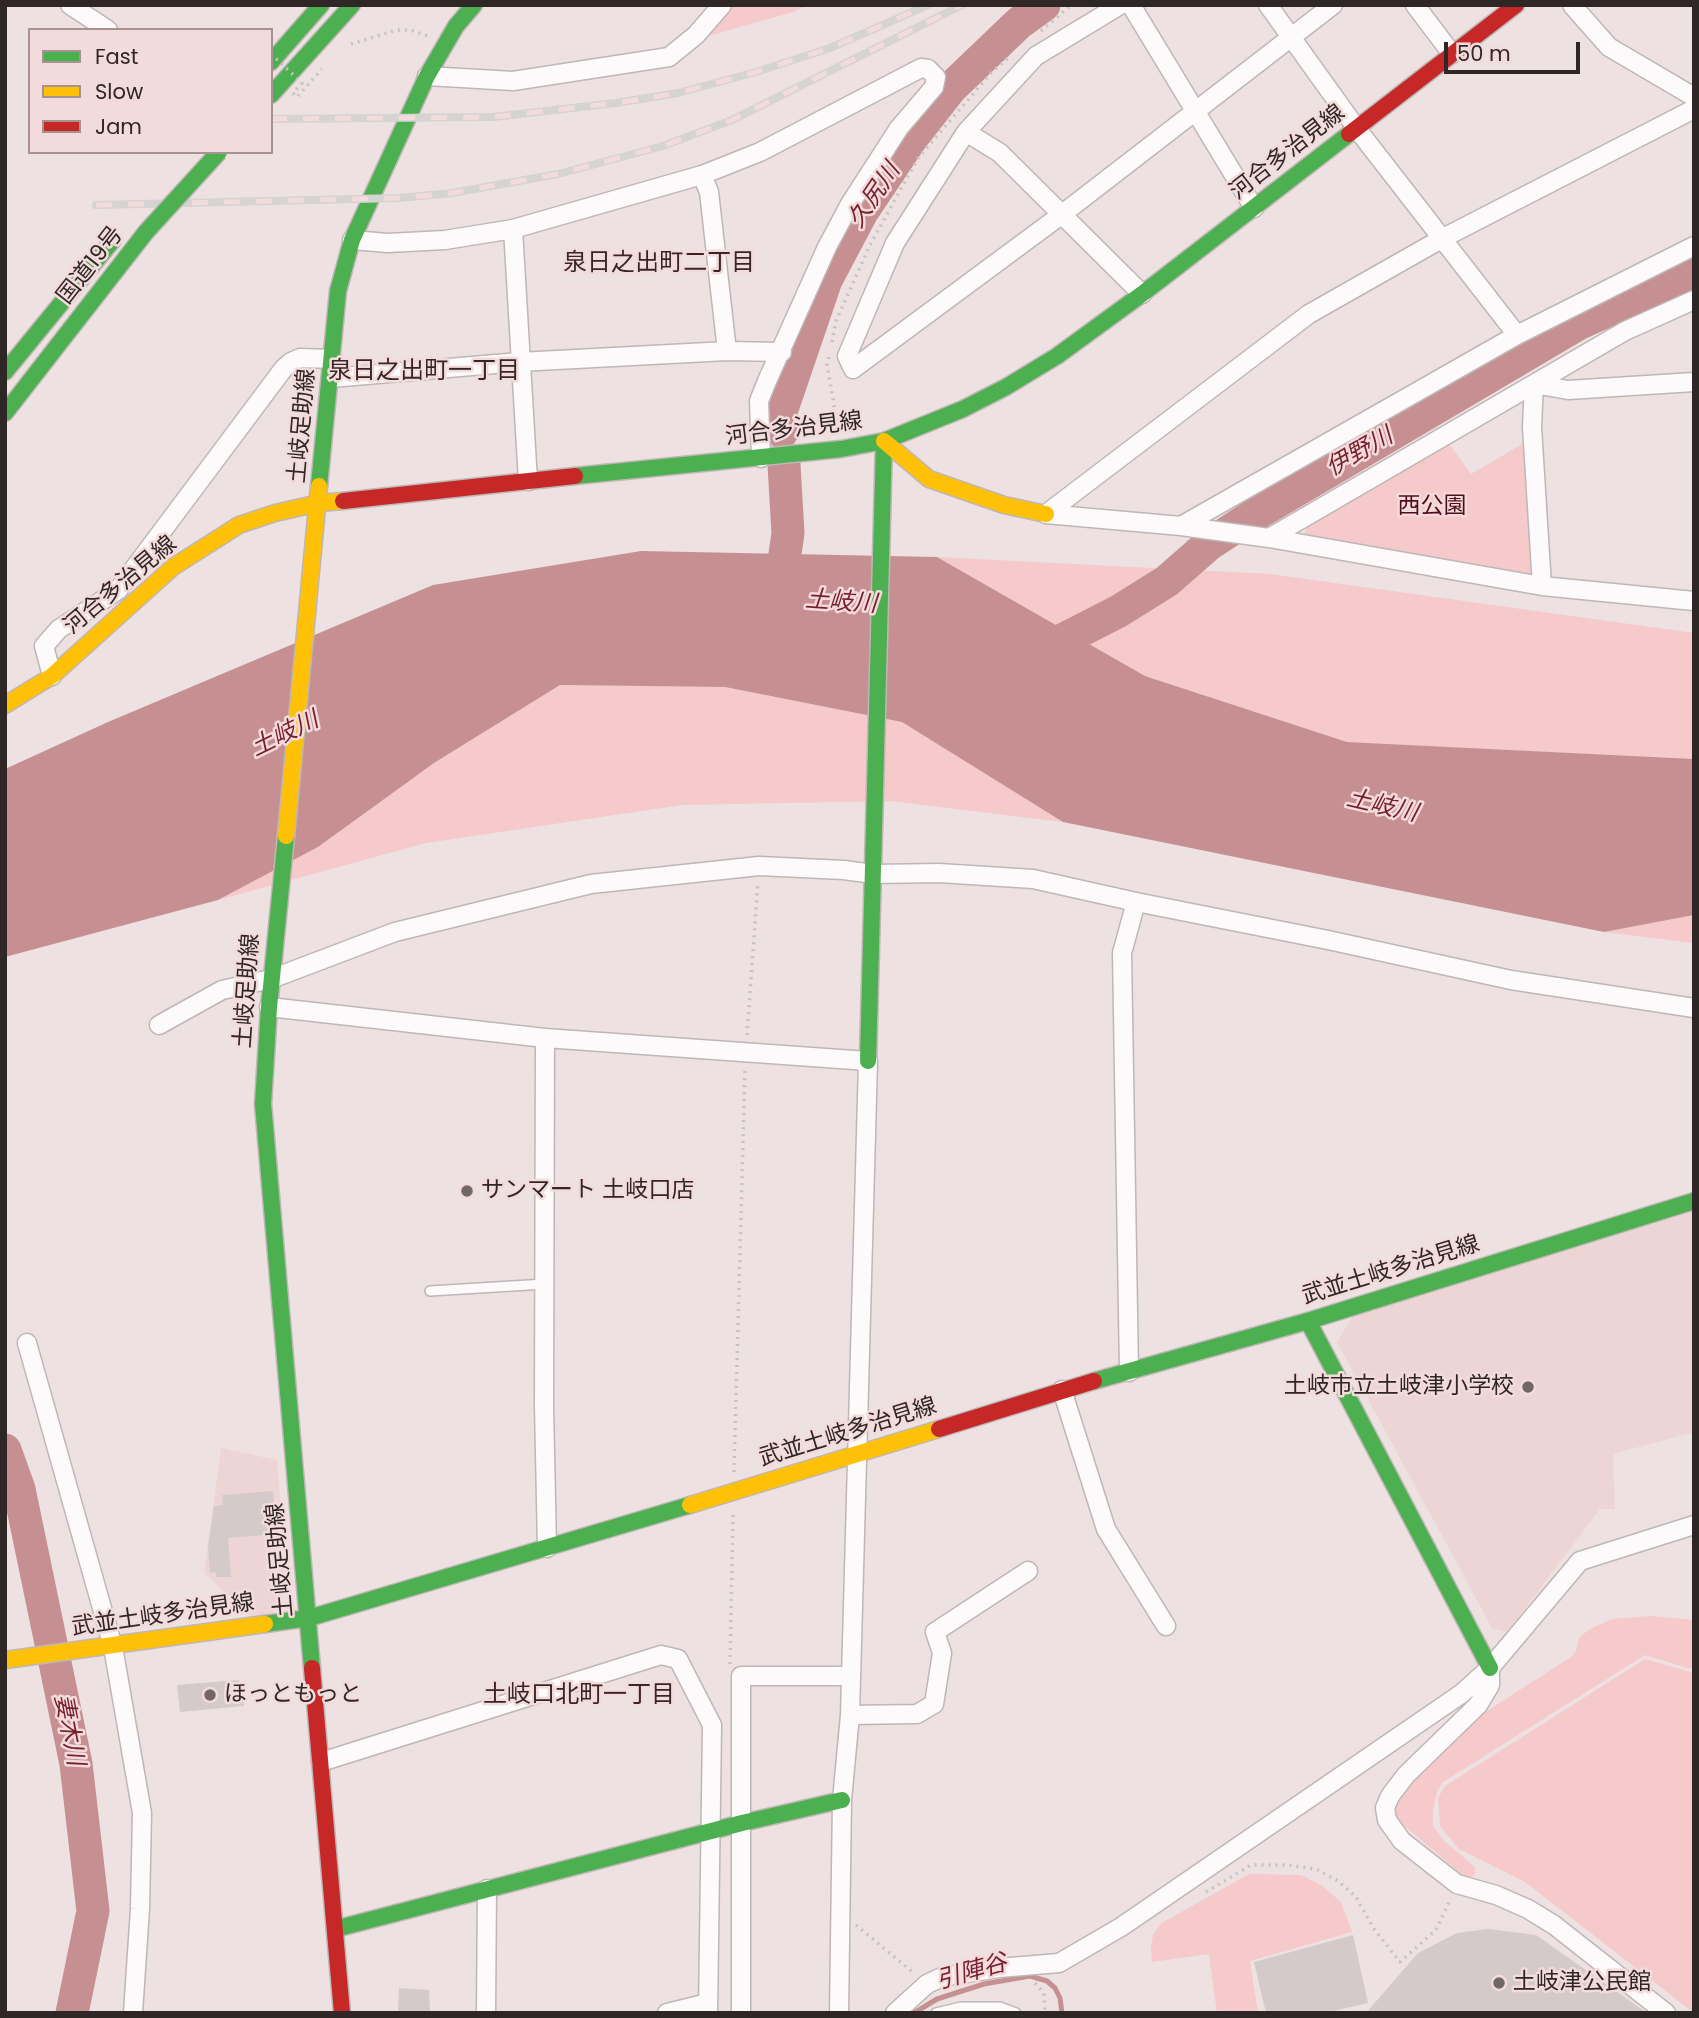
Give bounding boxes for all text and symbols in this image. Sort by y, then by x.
legend [28,28,273,154]
scale bar [1447,28,1584,72]
text: 50 m [1457,39,1511,68]
text: Fast [95,42,138,71]
text: Slow [95,77,143,106]
street label: 河合多治見線 [1225,100,1351,206]
text: Jam [95,112,142,141]
water label: 久尻川 [843,158,907,234]
street label: 国道19号 [52,222,130,310]
district label: 泉日之出町二丁目 [563,250,755,278]
district label: 泉日之出町一丁目 [328,358,520,386]
street label: 土岐足助線 [284,368,322,484]
street label: 河合多治見線 [724,408,864,452]
water label: 伊野川 [1322,423,1398,483]
park label: 西公園 [1398,493,1466,521]
street label: 河合多治見線 [59,531,183,641]
water label: 土岐川 [804,586,878,620]
water label: 土岐川 [246,706,324,764]
water label: 土岐川 [1344,785,1420,829]
street label: 土岐足助線 [230,933,266,1049]
place label: サンマート 土岐口店 [481,1177,694,1205]
marker: サンマート 土岐口店 [459,1183,475,1199]
street label: 武並土岐多治見線 [1299,1231,1483,1311]
place label: 土岐市立土岐津小学校 [1284,1373,1514,1401]
marker: 土岐市立土岐津小学校 [1520,1379,1536,1395]
street label: 武並土岐多治見線 [756,1393,940,1473]
street label: 土岐足助線 [262,1502,300,1618]
street label: 武並土岐多治見線 [70,1590,256,1642]
place label: ほっともっと [224,1681,362,1709]
district label: 土岐口北町一丁目 [483,1682,675,1710]
marker: ほっともっと [202,1687,218,1703]
water label: 妻木川 [47,1692,89,1768]
water label: 引陣谷 [933,1949,1011,1997]
place label: 土岐津公民館 [1513,1969,1651,1997]
marker: 土岐津公民館 [1491,1975,1507,1991]

